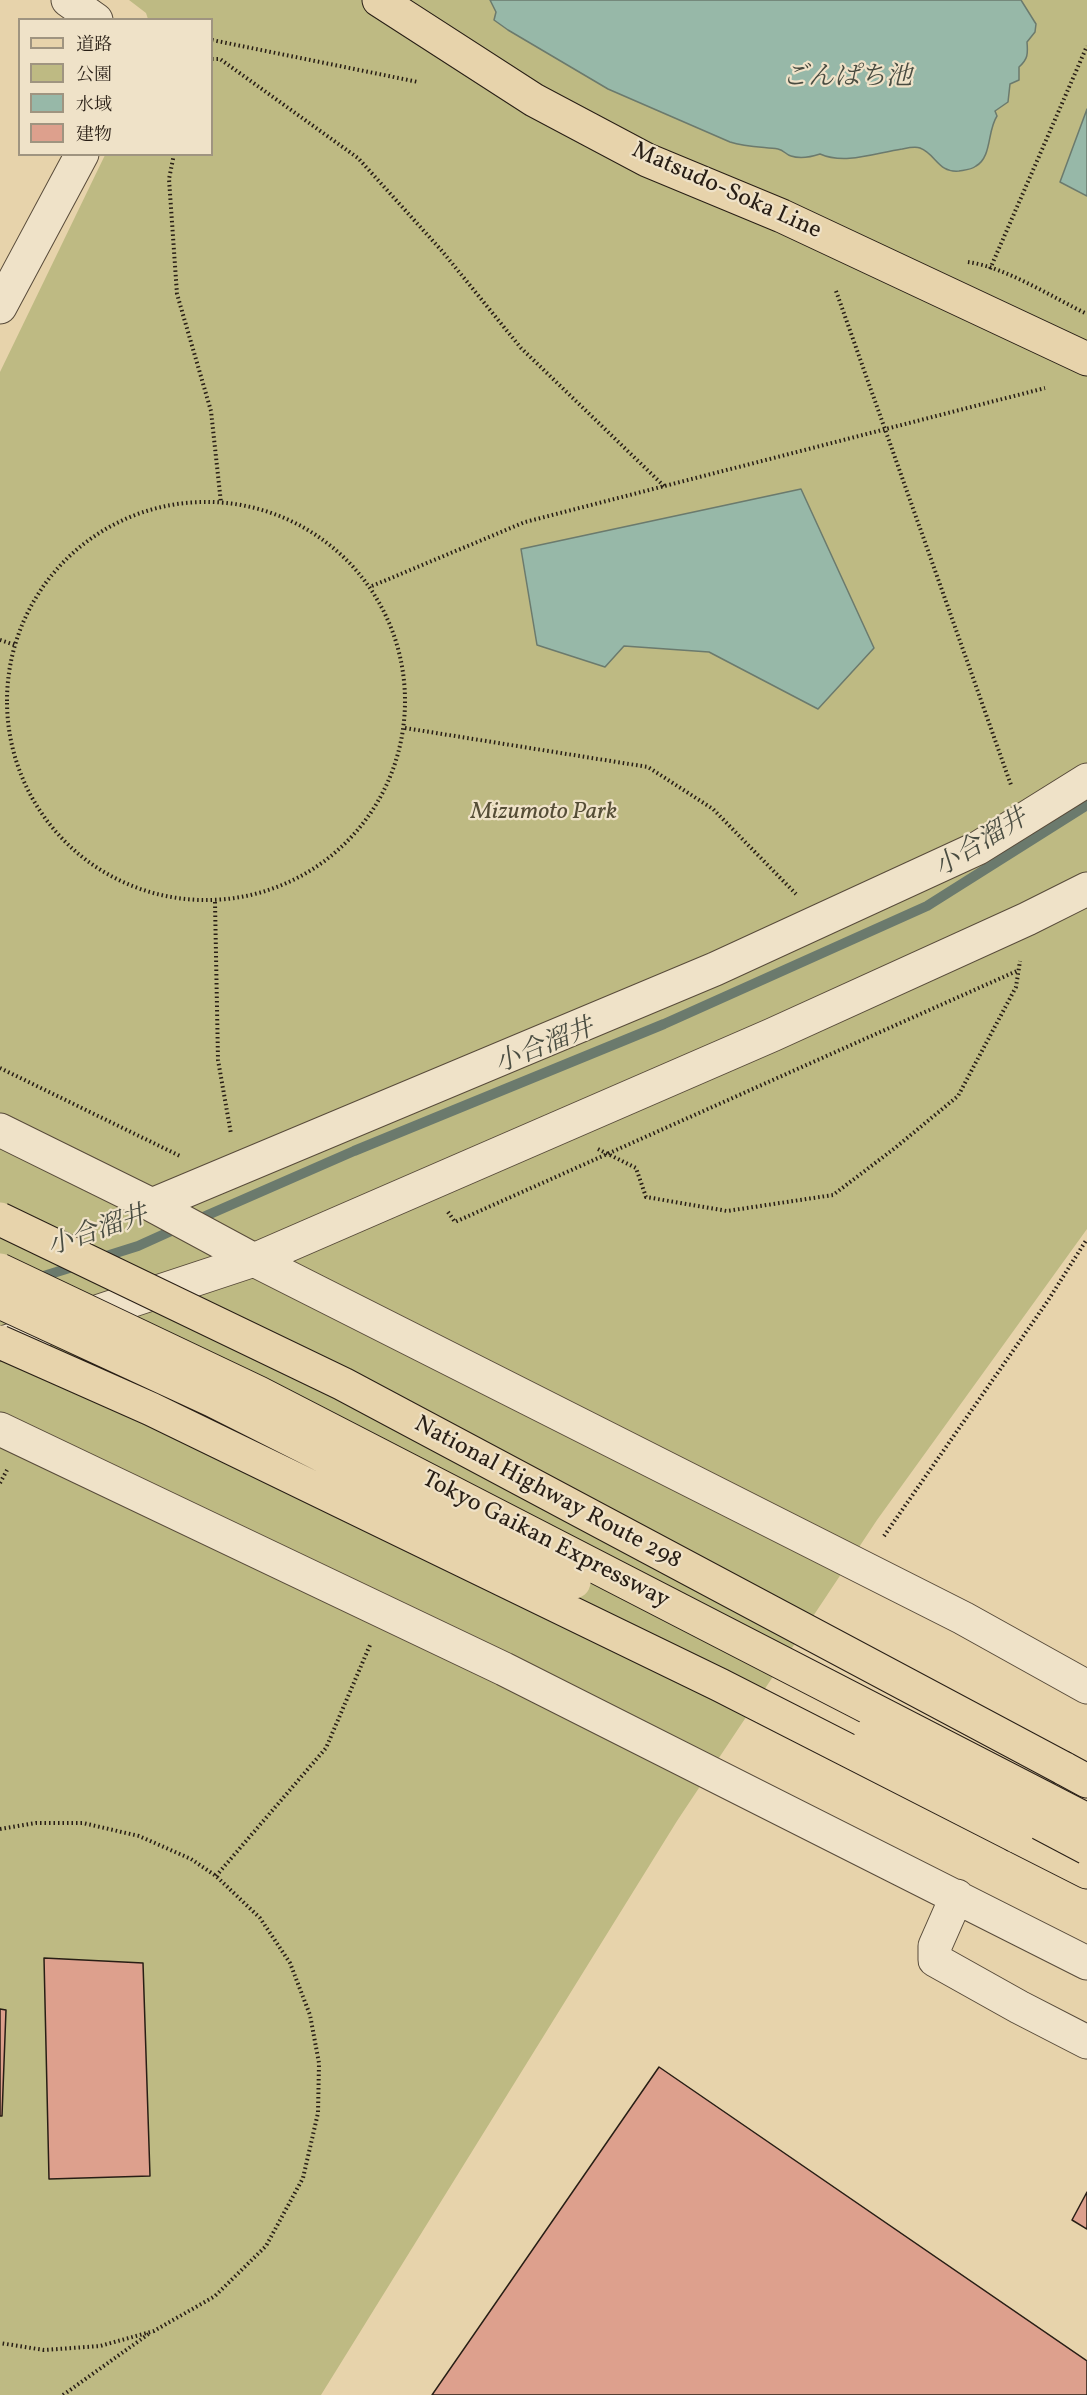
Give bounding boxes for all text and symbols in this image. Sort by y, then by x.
legend [18,18,213,156]
text: 道路 [76,33,112,58]
text: 公園 [76,63,112,88]
water label: ごんぱち池 [782,63,912,95]
text: 水域 [76,93,112,118]
text: 建物 [76,123,112,148]
street label: Matsudo-Soka Line [627,137,825,247]
park label: Mizumoto Park [471,800,617,828]
water label: 小合溜井 [930,804,1034,886]
water label: 小合溜井 [491,1014,599,1082]
water label: 小合溜井 [44,1201,152,1265]
street label: National Highway Route 298 [408,1411,686,1577]
street label: Tokyo Gaikan Expressway [416,1466,674,1616]

